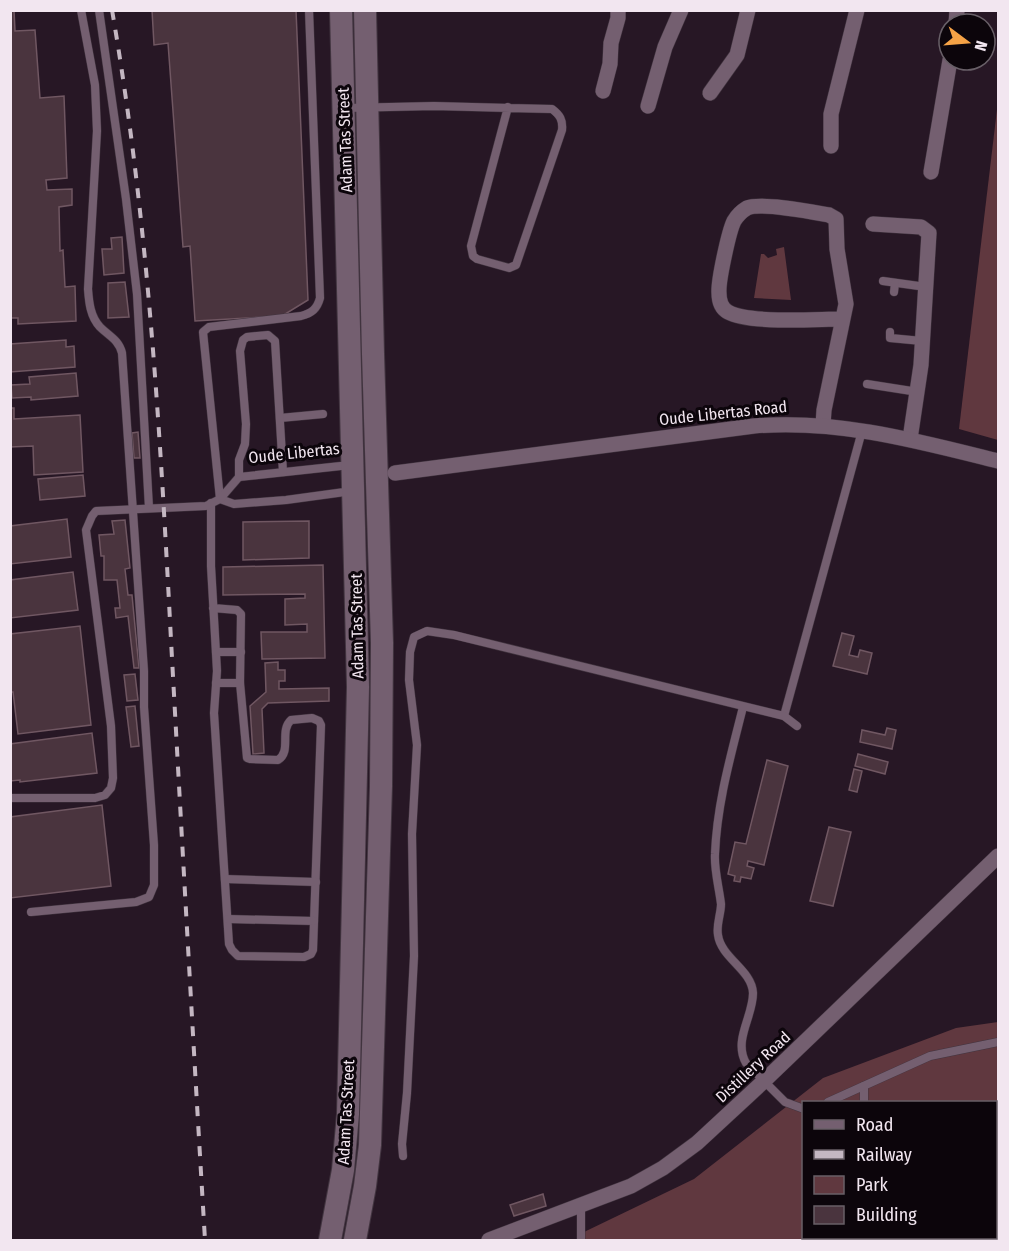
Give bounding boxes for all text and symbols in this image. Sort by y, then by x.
north arrow [937,12,997,72]
text: N [970,39,991,53]
street label: Adam Tas Street [334,86,356,193]
street label: Oude Libertas Road [658,397,788,429]
street label: Oude Libertas [248,439,341,467]
street label: Adam Tas Street [347,572,367,679]
street label: Distillery Road [712,1028,794,1106]
street label: Adam Tas Street [334,1058,358,1165]
legend [802,1101,997,1239]
text: Road [856,1114,893,1136]
text: Railway [856,1144,912,1166]
text: Park [856,1174,889,1196]
text: Building [856,1204,917,1226]

